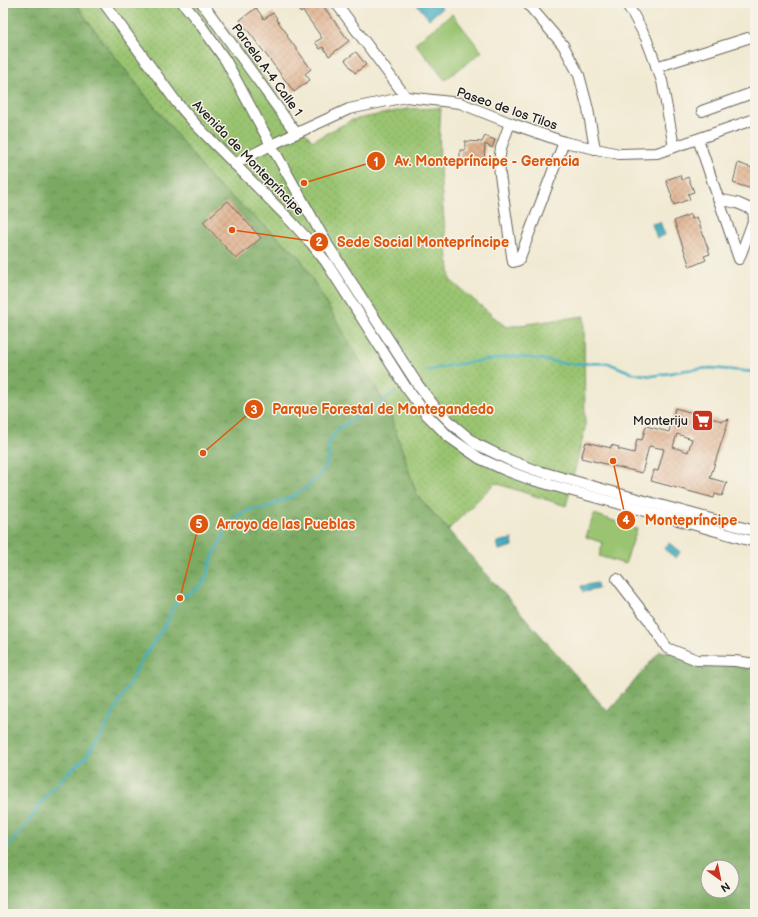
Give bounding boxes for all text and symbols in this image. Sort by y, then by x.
street label: Parcela A-4 Calle 1 [228,21,306,119]
street label: Paseo de los Tilos [455,84,560,134]
street label: Avenida de Montepríncipe [189,97,307,219]
callout: Av. Montepríncipe - Gerencia [366,148,587,174]
text: Av. Montepríncipe - Gerencia [393,153,580,170]
text: 1 [373,155,379,170]
callout: Sede Social Montepríncipe [309,229,517,255]
text: Sede Social Montepríncipe [337,234,509,251]
text: 2 [315,235,323,250]
callout: Parque Forestal de Montegandedo [244,396,502,422]
text: Parque Forestal de Montegandedo [272,401,494,418]
text: 3 [250,403,258,418]
supermarket icon: Monteriju [690,408,716,434]
place label: Monteriju [633,413,688,429]
callout: Montepríncipe [616,507,745,533]
callout: Arroyo de las Pueblas [189,511,363,537]
text: Montepríncipe [645,512,737,529]
text: 4 [622,513,630,528]
text: Arroyo de las Pueblas [216,516,355,533]
text: 5 [196,517,203,532]
north arrow [700,859,740,899]
text: N [718,879,732,895]

